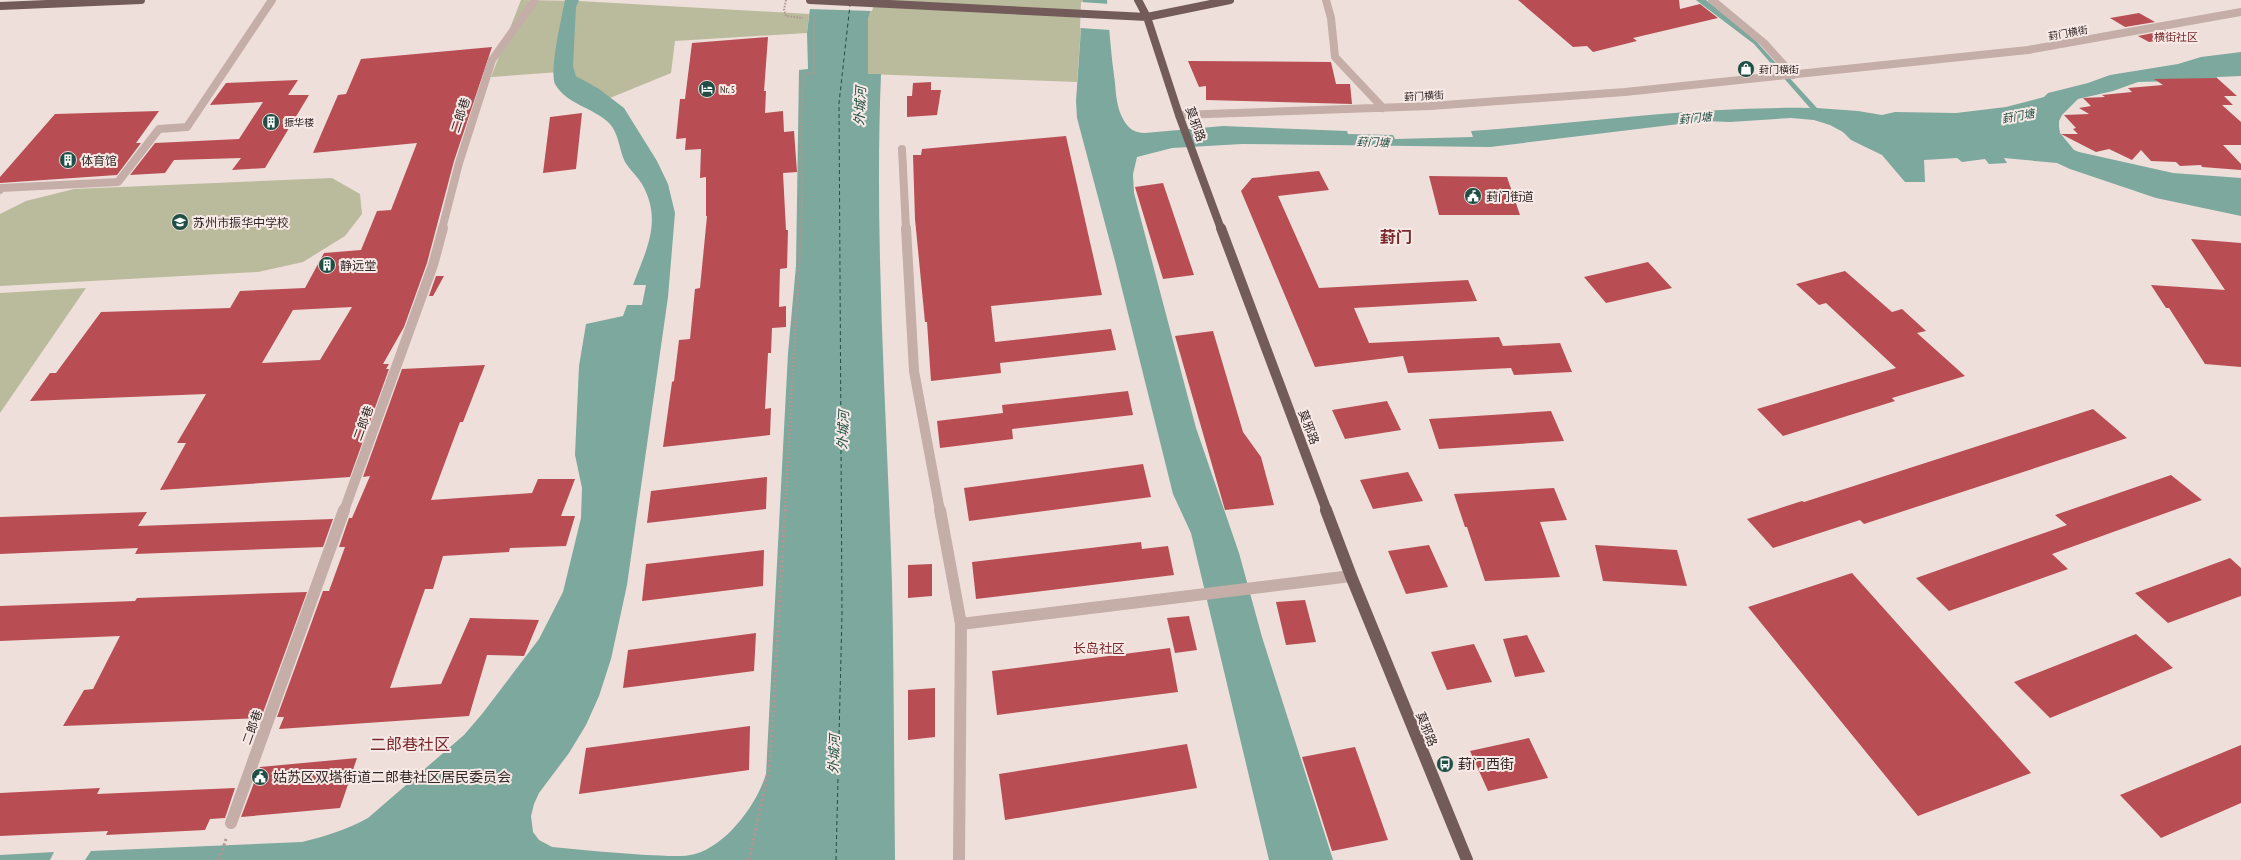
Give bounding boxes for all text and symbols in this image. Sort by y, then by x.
street label: 葑门横街 [2047,23,2089,43]
district label: 横街社区 [2154,30,2198,44]
shop icon: 葑门横街 [1736,59,1756,79]
place label: 葑门横街 [1759,63,1799,76]
hotel icon: Nr. 5 [697,79,717,99]
place label: Nr. 5 [720,83,735,96]
water label: 外城河 [850,83,870,126]
street label: 葑门横街 [1404,88,1444,104]
street label: 二郎巷 [447,96,473,134]
street label: 莫邪路 [1183,105,1209,143]
water label: 葑门塘 [2000,106,2037,126]
water label: 葑门塘 [1678,109,1714,127]
building icon: 振华楼 [261,112,281,132]
place label: 振华楼 [284,116,314,129]
water label: 葑门塘 [1356,134,1392,150]
building icon: 体育馆 [58,150,78,170]
place label: 体育馆 [81,153,117,168]
public building icon: 葑门街道 [1463,186,1483,206]
place label: 葑门街道 [1486,189,1534,204]
school or university icon: 苏州市振华中学校 [170,212,190,232]
place label: 苏州市振华中学校 [193,215,289,230]
district label: 葑门 [1380,227,1412,247]
building icon: 静远堂 [317,255,337,275]
place label: 静远堂 [340,258,376,273]
street label: 二郎巷 [350,404,376,442]
water label: 外城河 [833,407,853,450]
street label: 莫邪路 [1296,408,1322,446]
district label: 长岛社区 [1073,640,1125,657]
street label: 二郎巷 [239,708,265,746]
street label: 莫邪路 [1413,709,1441,749]
water label: 外城河 [825,731,843,774]
district label: 二郎巷社区 [370,734,450,754]
bus stop icon: 葑门西街 [1435,754,1455,774]
place label: 葑门西街 [1458,755,1514,773]
public building icon: 姑苏区双塔街道二郎巷社区居民委员会 [250,767,270,787]
place label: 姑苏区双塔街道二郎巷社区居民委员会 [273,768,511,786]

